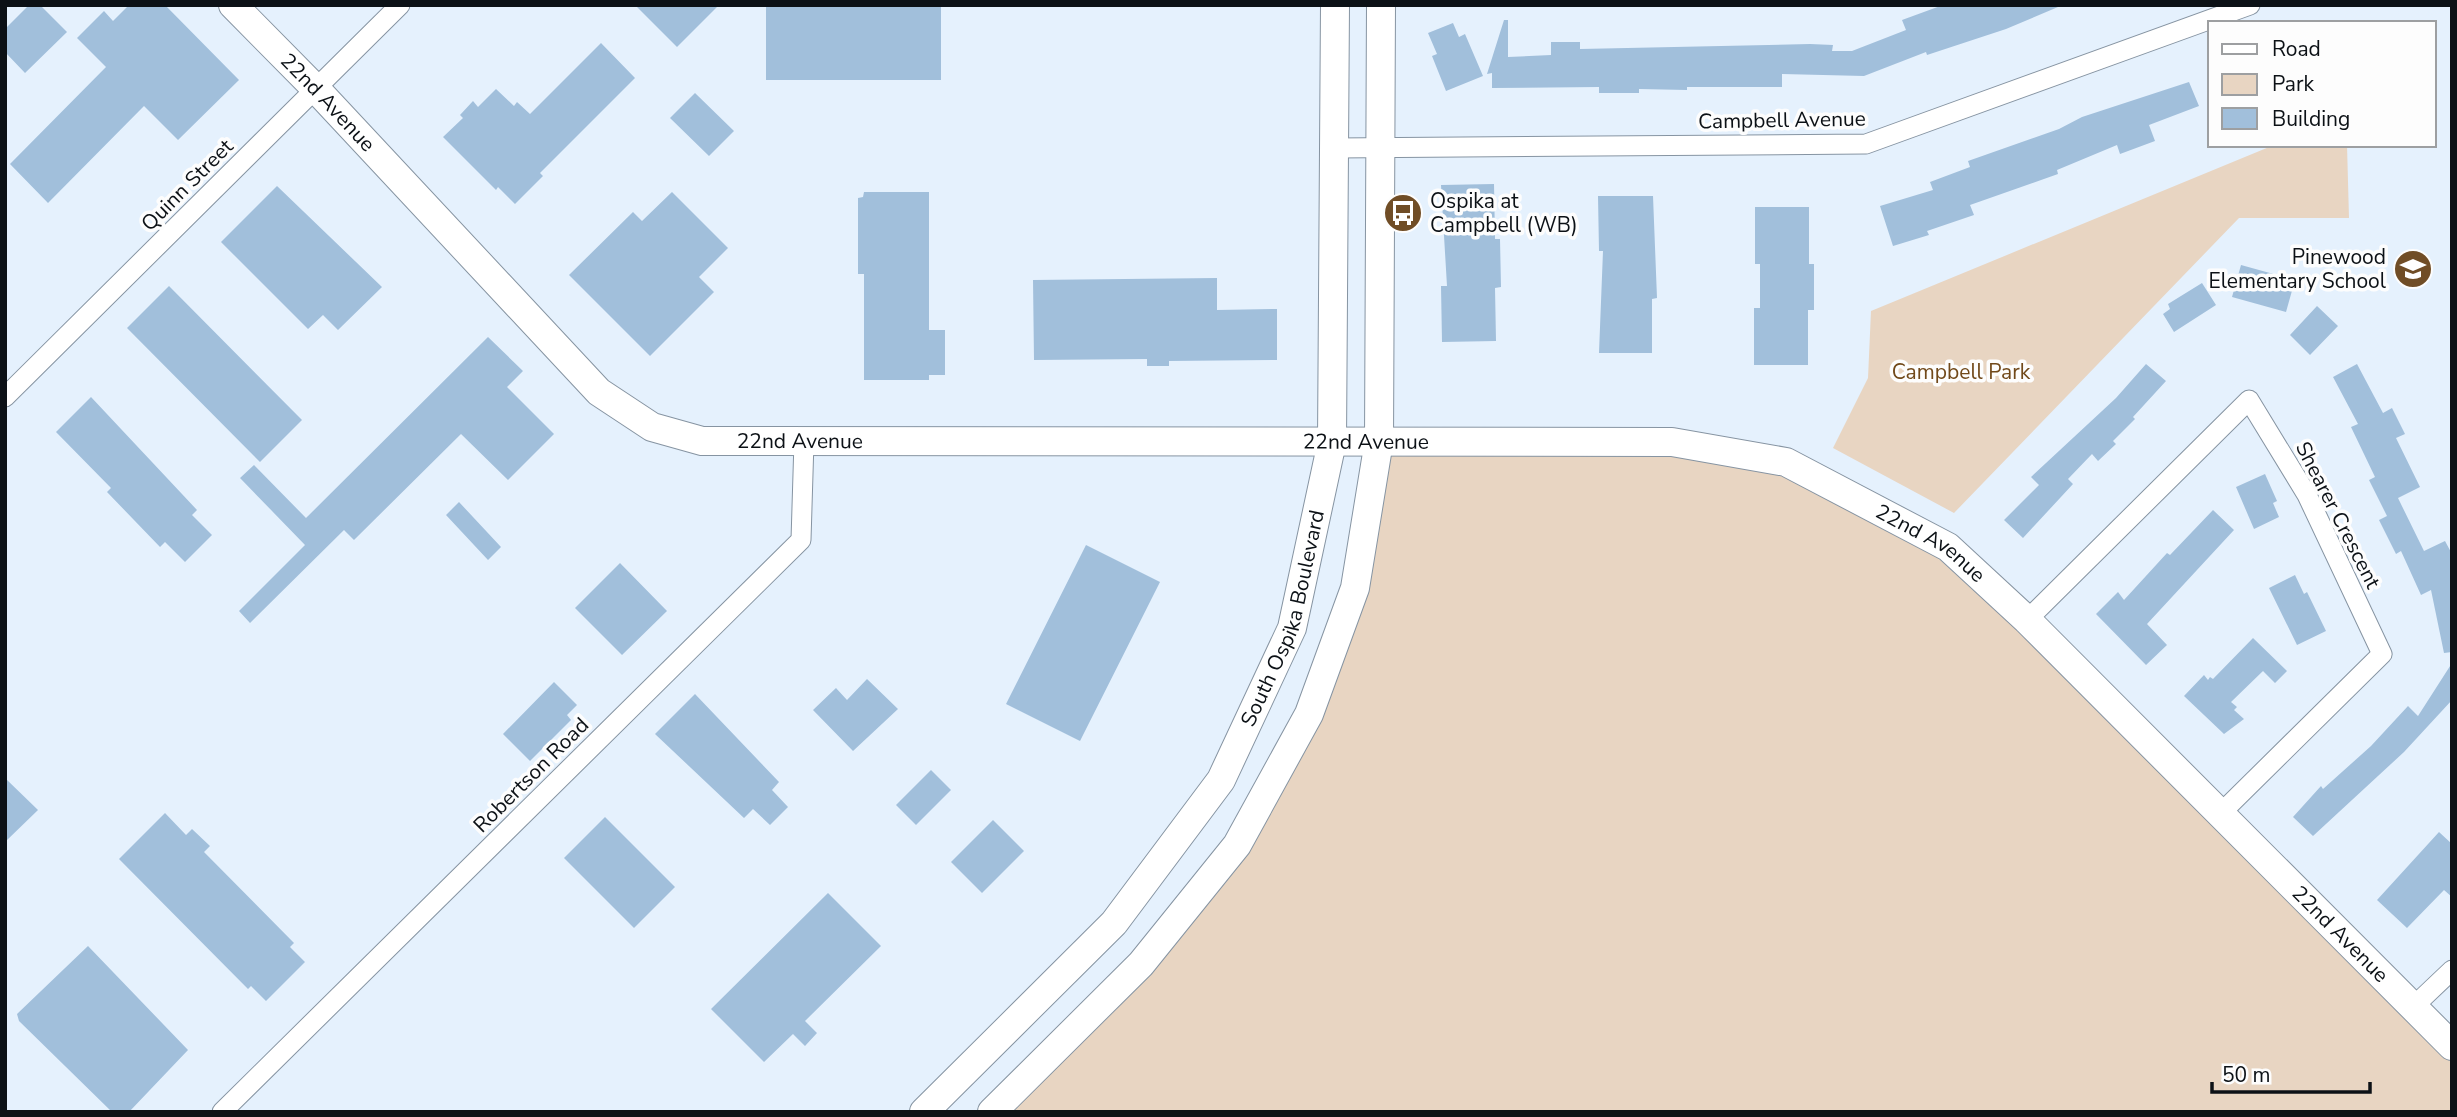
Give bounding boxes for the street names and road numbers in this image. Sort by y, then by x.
street label: 22nd Avenue [274,47,382,158]
street label: Campbell Avenue [1698,105,1866,135]
street label: Quinn Street [135,132,240,237]
street label: 22nd Avenue [737,427,863,455]
street label: 22nd Avenue [1303,428,1429,456]
street label: Shearer Crescent [2289,437,2387,594]
street label: 22nd Avenue [1871,497,1992,589]
street label: South Ospika Boulevard [1234,507,1331,731]
street label: Robertson Road [467,711,595,839]
street label: 22nd Avenue [2286,879,2395,989]

